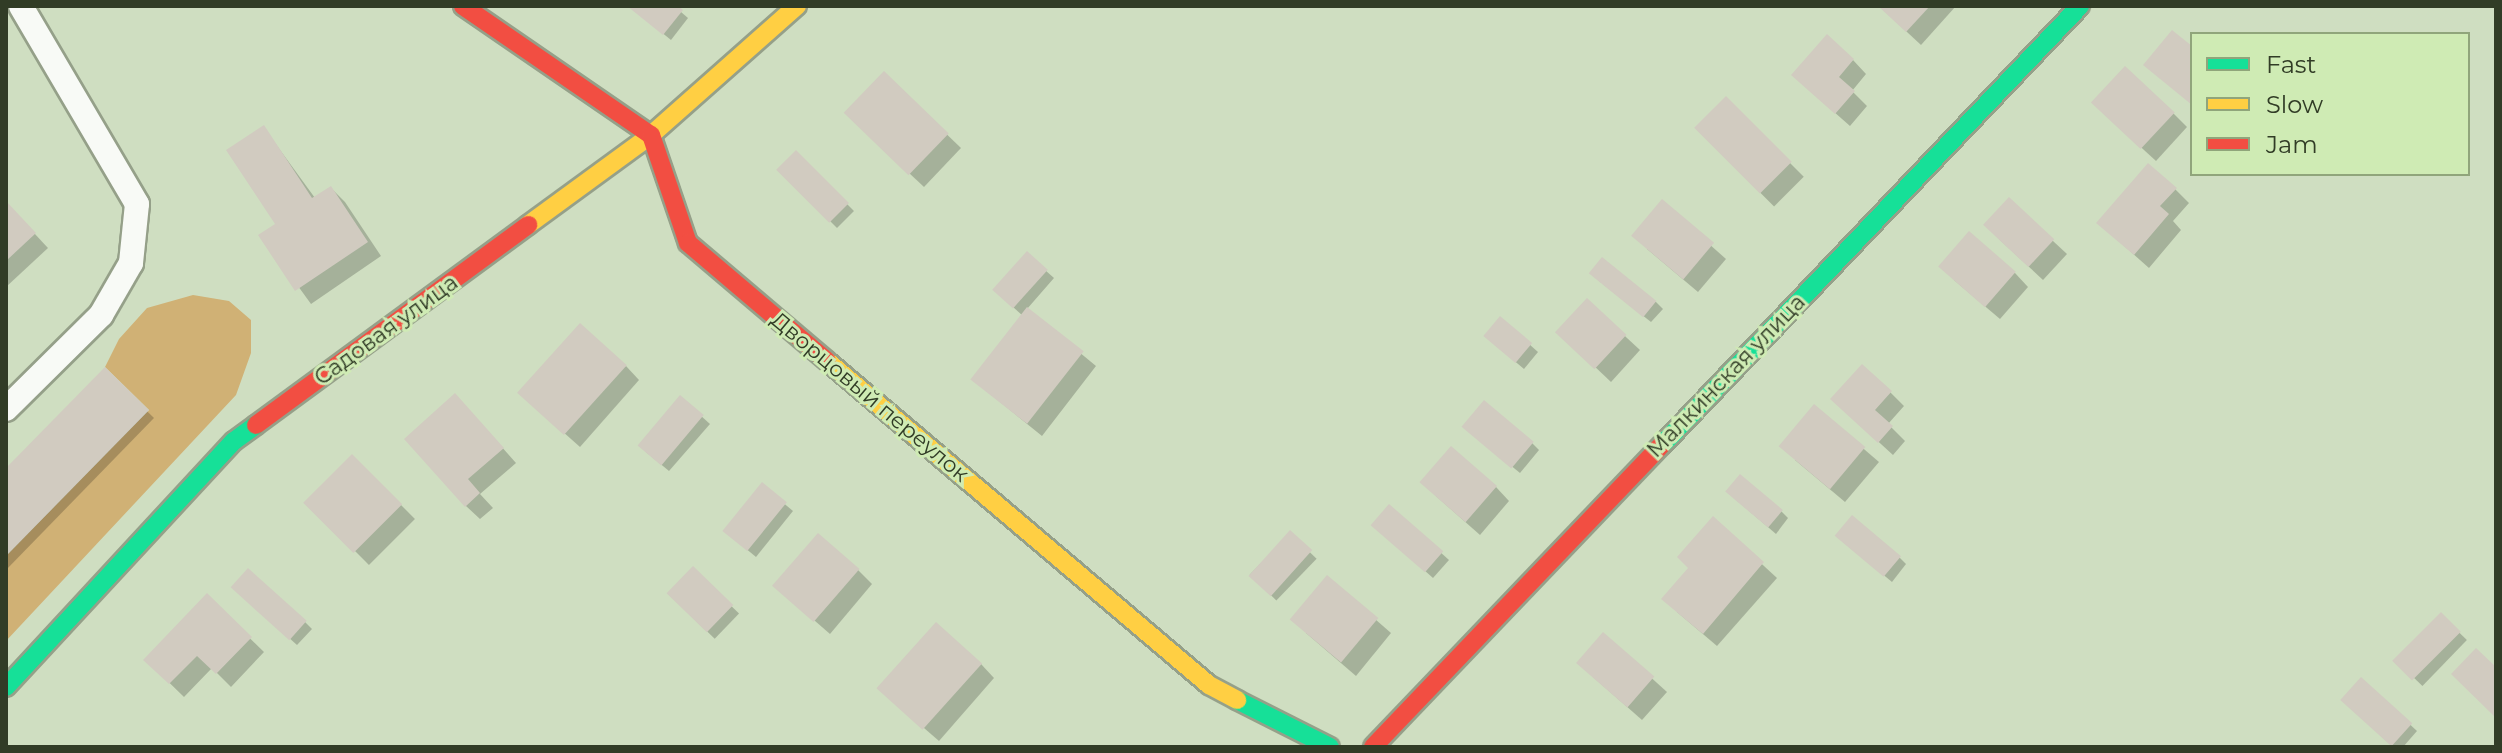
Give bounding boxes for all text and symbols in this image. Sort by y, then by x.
legend [2190,32,2470,176]
text: Fast [2266,50,2316,79]
text: Slow [2266,90,2323,119]
text: Jam [2266,130,2318,159]
street label: Садовая улица [309,269,463,391]
street label: Малкинская улица [1641,289,1811,463]
street label: Дворцовый переулок [766,307,974,487]

